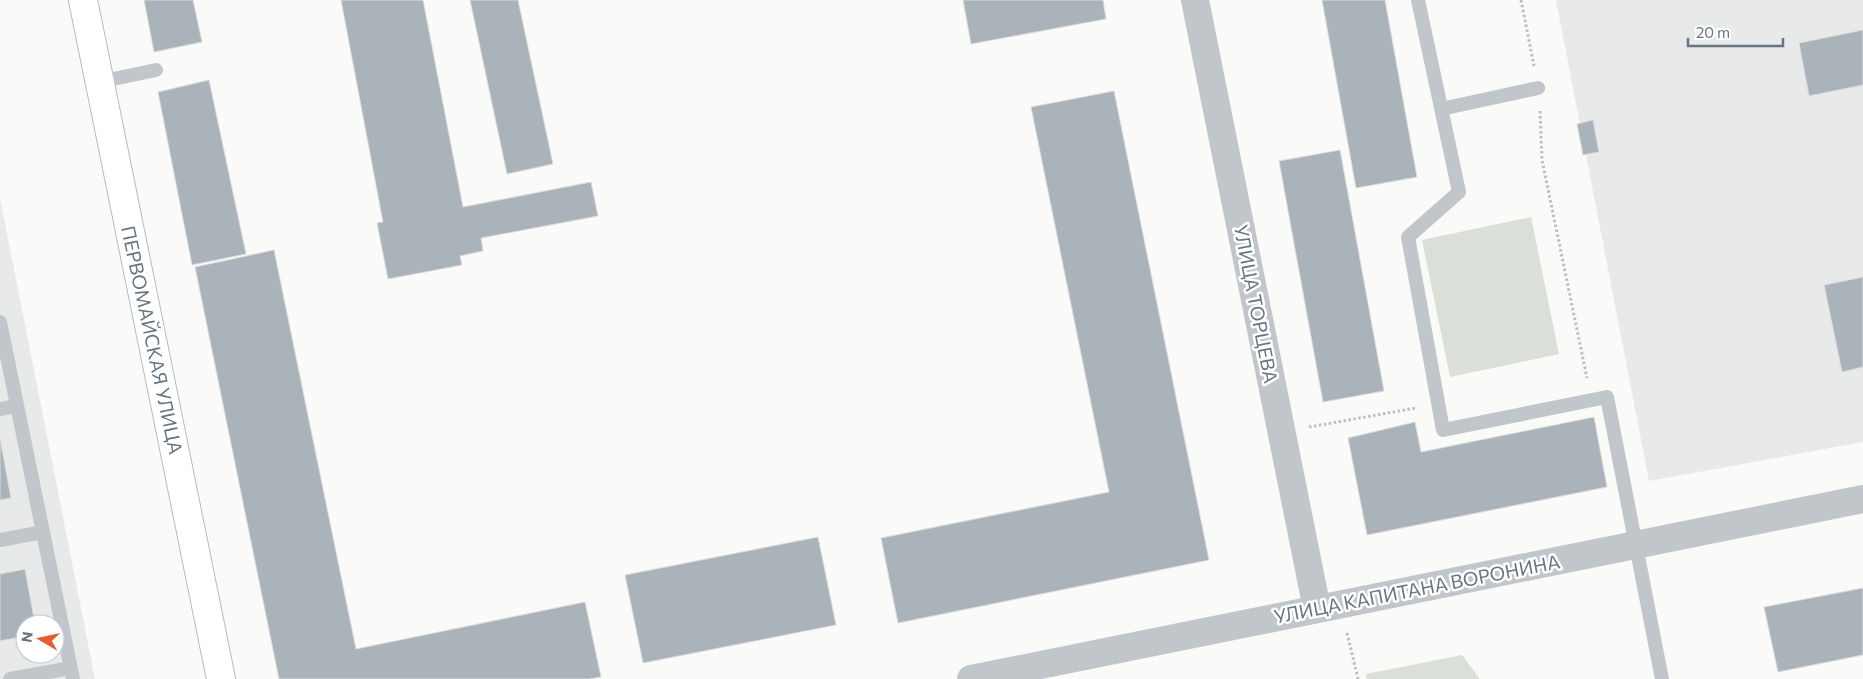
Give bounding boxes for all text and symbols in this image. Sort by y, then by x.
scale bar [1688,15,1783,47]
text: 20 m [1696,23,1730,41]
street label: УЛИЦА ТОРЦЕВА [1230,223,1283,385]
street label: ПЕРВОМАЙСКАЯ УЛИЦА [117,224,188,456]
street label: УЛИЦА КАПИТАНА ВОРОНИНА [1272,549,1562,628]
north arrow [15,614,65,664]
text: N [17,630,36,643]

